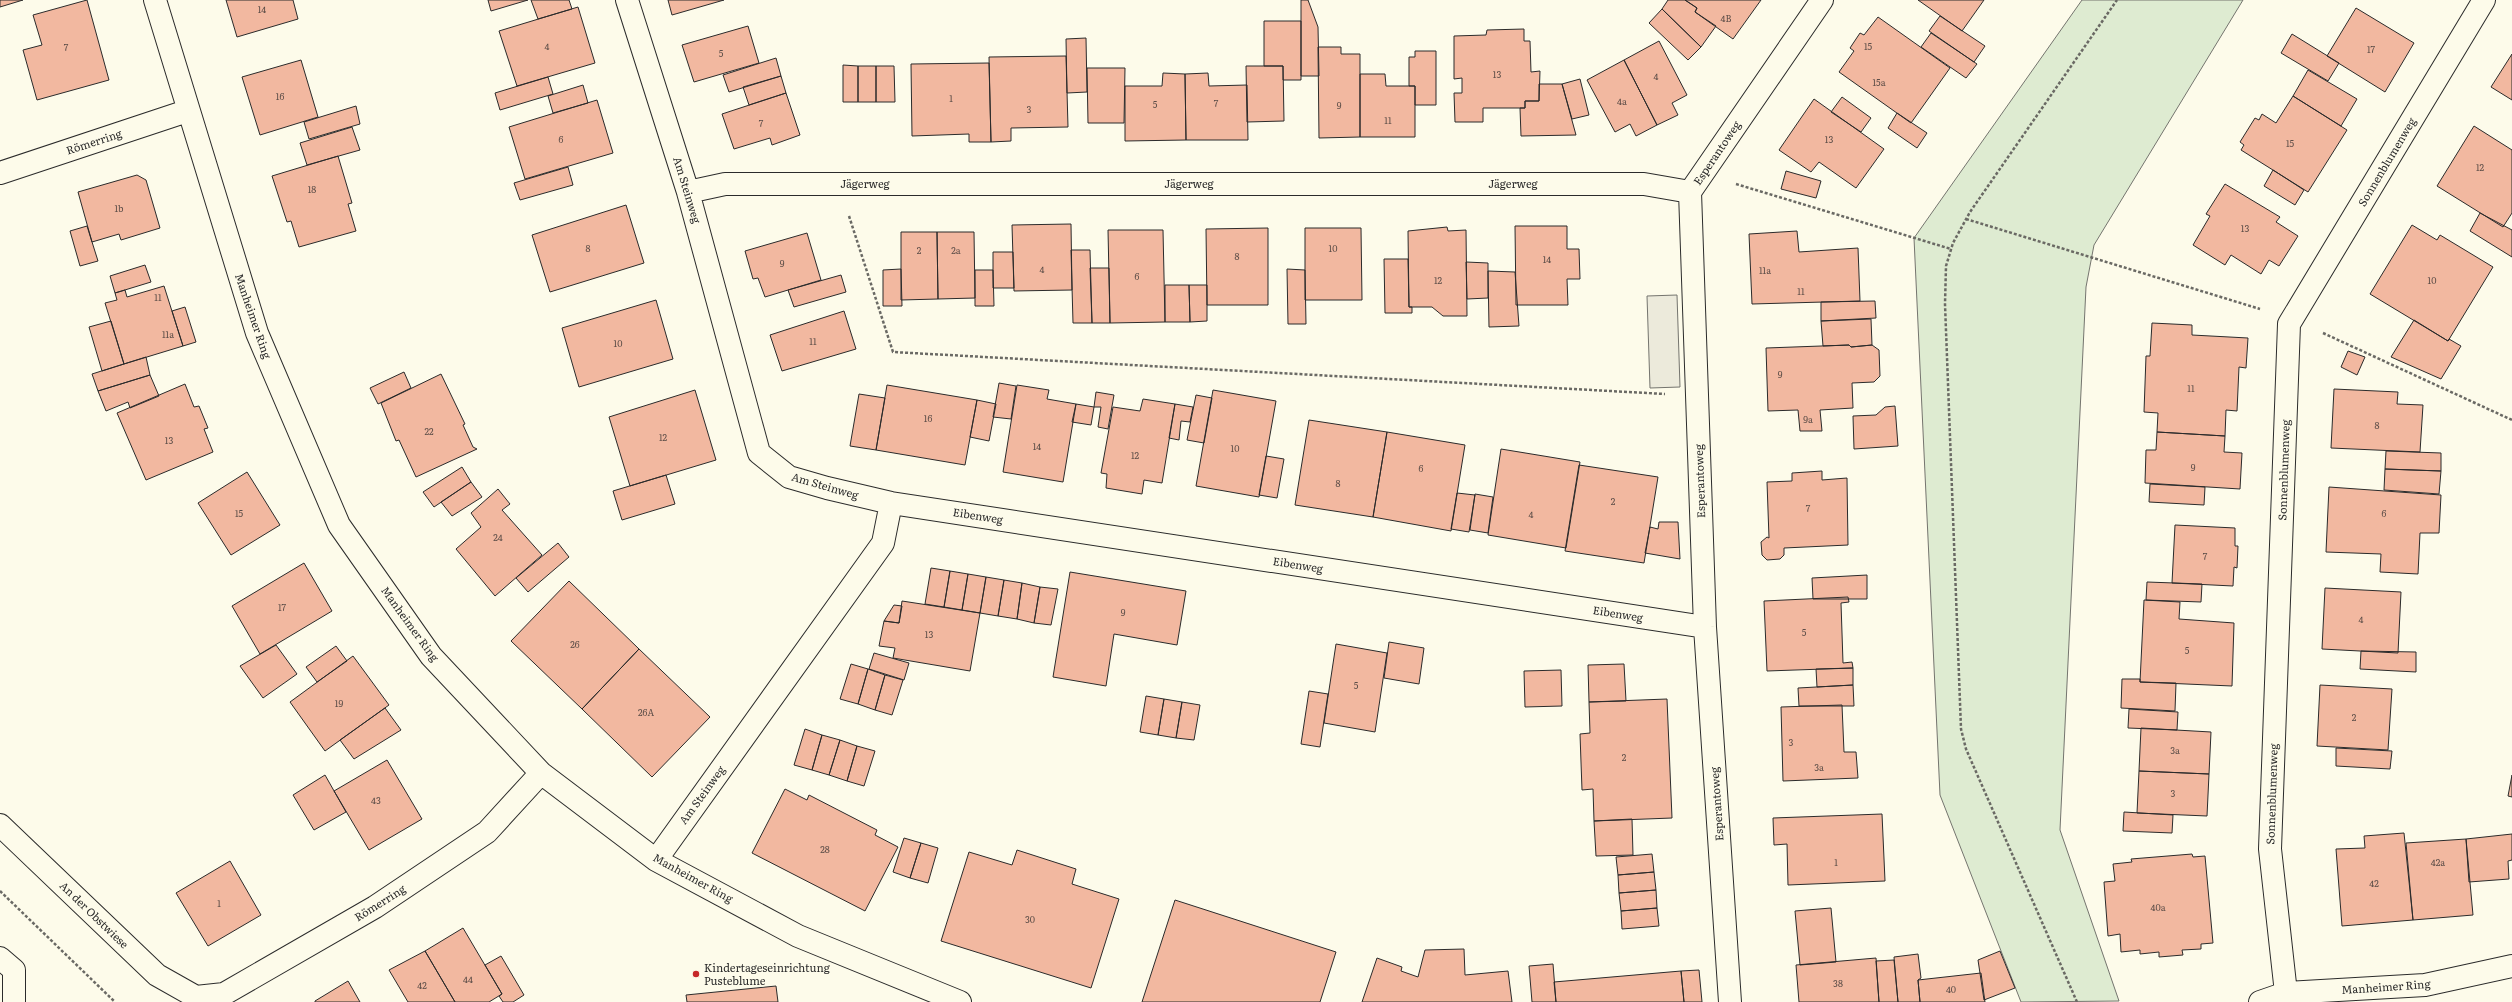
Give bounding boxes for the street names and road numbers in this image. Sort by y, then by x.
street label: Sonnenblumenweg [2353,113,2419,209]
street label: Esperantoweg [1689,116,1744,188]
street label: Römerring [64,124,124,158]
street label: Am Steinweg [670,154,706,226]
street label: Jägerweg [840,175,891,191]
street label: Jägerweg [1164,175,1215,191]
street label: Jägerweg [1488,175,1539,191]
street label: Manheimer Ring [232,271,276,361]
street label: Sonnenblumenweg [2273,418,2293,521]
street label: Esperantoweg [1690,443,1708,518]
street label: Am Steinweg [790,468,861,502]
street label: Eibenweg [952,503,1005,527]
street label: Eibenweg [1272,552,1325,576]
street label: Manheimer Ring [378,583,444,665]
street label: Eibenweg [1592,601,1645,625]
street label: Sonnenblumenweg [2261,742,2281,845]
street label: Am Steinweg [674,761,728,827]
street label: Esperantoweg [1705,766,1727,842]
street label: Manheimer Ring [651,849,737,906]
street label: An der Obstwiese [57,877,133,952]
street label: Römerring [351,880,409,924]
street label: Manheimer Ring [2341,975,2432,997]

